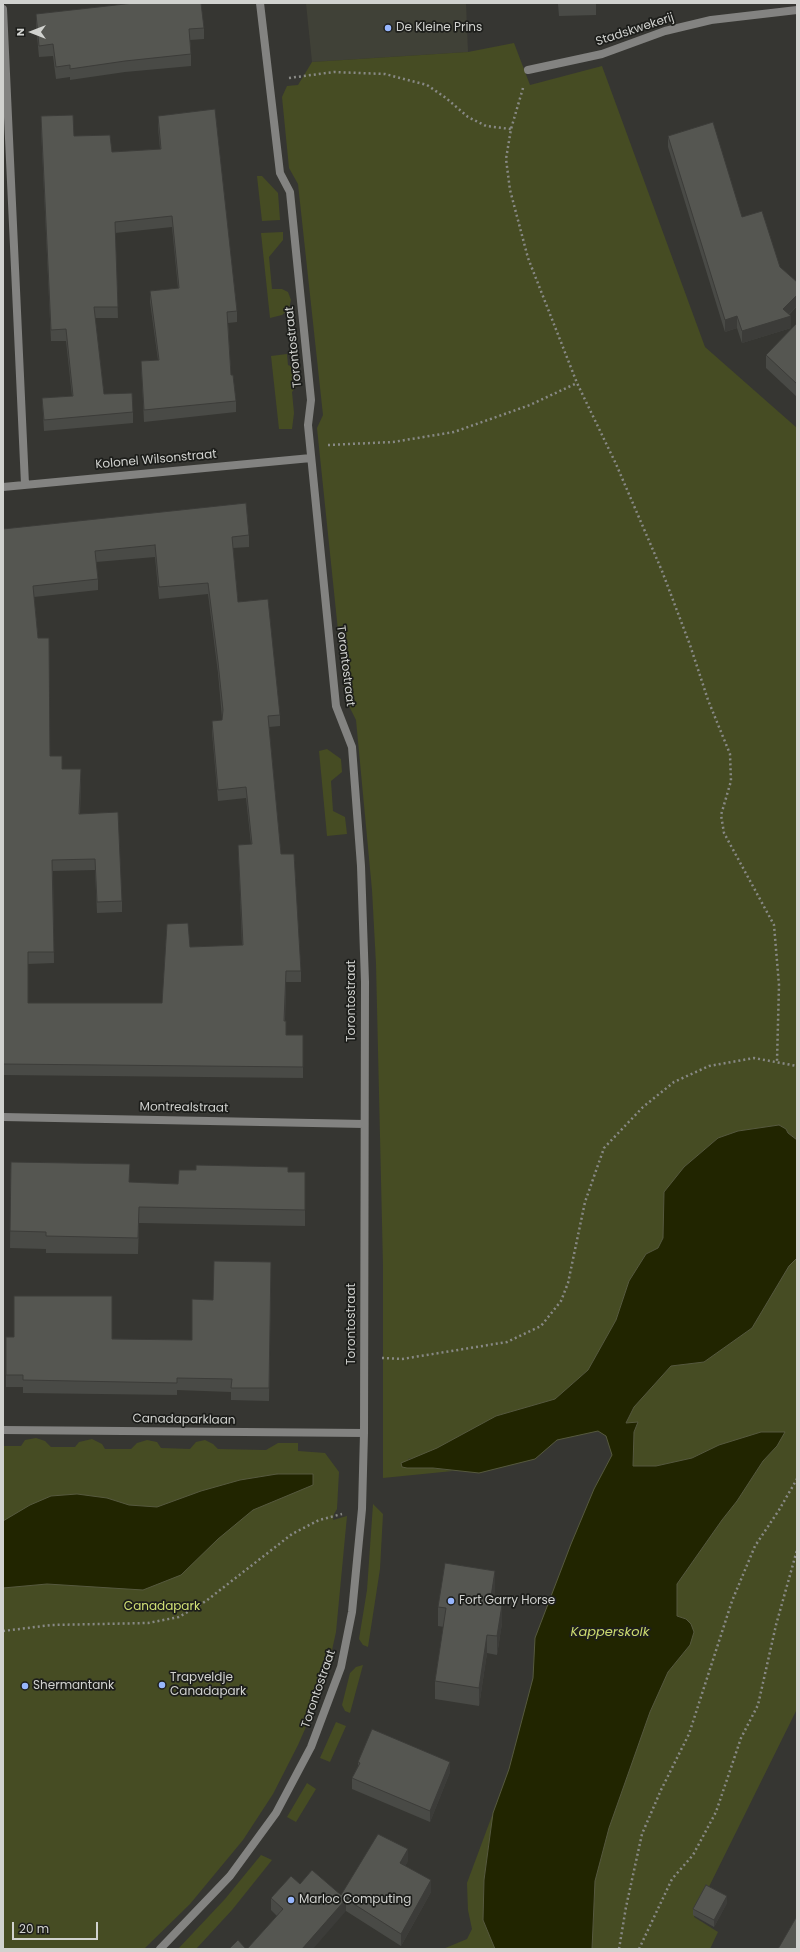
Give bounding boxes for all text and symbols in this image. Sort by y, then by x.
street label: Stadskwekerij [594,11,676,49]
north arrow [12,12,52,52]
place label: De Kleine Prins [396,21,482,35]
marker: De Kleine Prins [383,23,393,33]
text: N [12,28,28,36]
street label: Torontostraat [283,306,305,388]
street label: Kolonel Wilsonstraat [95,448,217,472]
street label: Torontostraat [333,625,357,707]
street label: Torontostraat [345,960,359,1042]
street label: Montrealstraat [140,1100,228,1116]
street label: Torontostraat [345,1283,359,1365]
street label: Canadaparklaan [132,1412,236,1428]
place label: Fort Garry Horse [459,1594,555,1608]
marker: Fort Garry Horse [446,1596,456,1606]
park label: Canadapark [124,1600,200,1614]
water label: Kapperskolk [571,1625,649,1641]
street label: Torontostraat [299,1648,339,1730]
place label: Trapveldje Canadapark [170,1671,246,1699]
place label: Shermantank [33,1679,114,1693]
marker: Trapveldje Canadapark [157,1680,167,1690]
marker: Shermantank [20,1681,30,1691]
place label: Marloc Computing [299,1893,411,1907]
marker: Marloc Computing [286,1895,296,1905]
scale bar [14,1914,100,1940]
text: 20 m [19,1920,49,1937]

